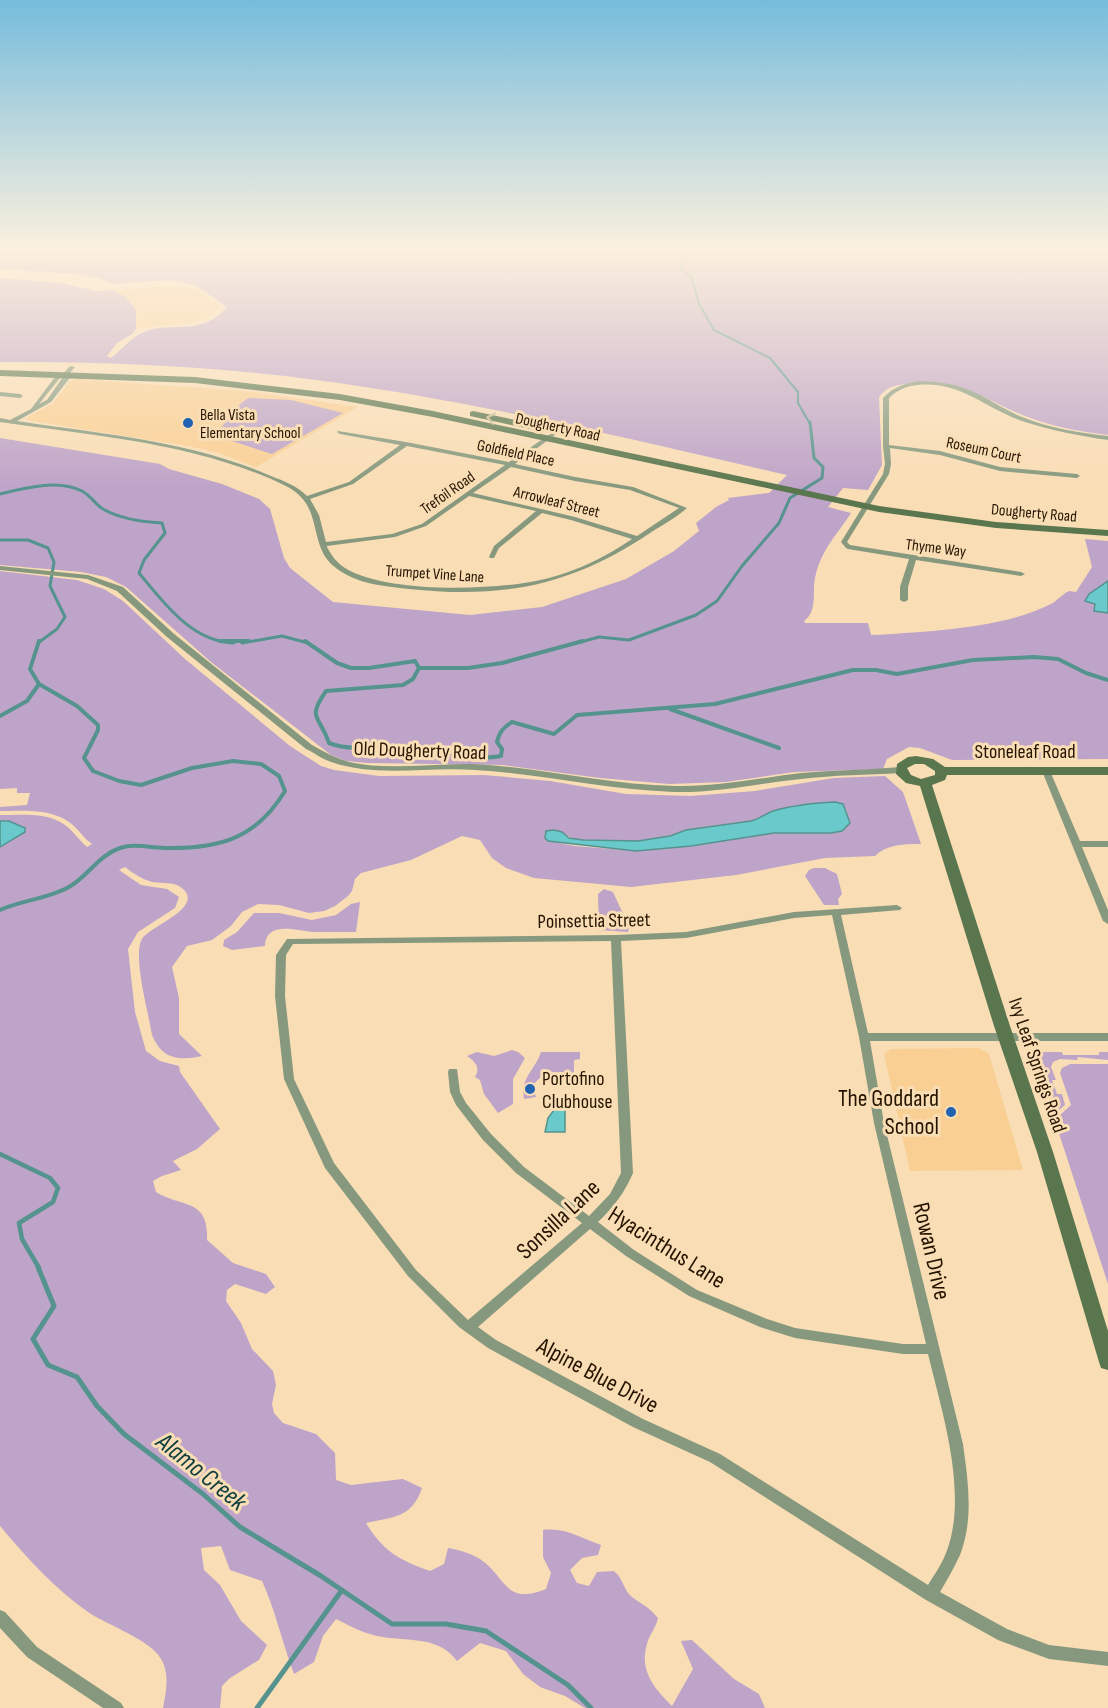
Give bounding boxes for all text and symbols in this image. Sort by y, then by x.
place label: Bella Vista Elementary School [200,406,300,443]
street label: Dougherty Road [514,409,602,446]
one-way arrow [486,412,496,425]
marker: Bella Vista Elementary School [181,416,195,430]
street label: Roseum Court [944,433,1023,468]
street label: Goldfield Place [475,436,556,471]
street label: Trefoil Road [417,468,479,519]
street label: Arrowleaf Street [511,482,602,522]
street label: Dougherty Road [990,500,1078,527]
street label: Thyme Way [904,535,967,562]
street label: Trumpet Vine Lane [385,562,485,587]
street label: Old Dougherty Road [353,737,487,765]
street label: Stoneleaf Road [974,740,1076,764]
street label: Poinsettia Street [537,908,651,934]
street label: Ivy Leaf Springs Road [1003,995,1071,1136]
place label: Portofino Clubhouse [542,1067,613,1114]
marker: Portofino Clubhouse [523,1082,537,1096]
place label: The Goddard School [838,1084,939,1141]
marker: The Goddard School [944,1105,958,1119]
street label: Sonsilla Lane [511,1173,606,1265]
street label: Hyacinthus Lane [603,1200,731,1295]
street label: Rowan Drive [906,1200,957,1303]
street label: Alpine Blue Drive [531,1331,664,1420]
water label: Alamo Creek [149,1426,253,1519]

